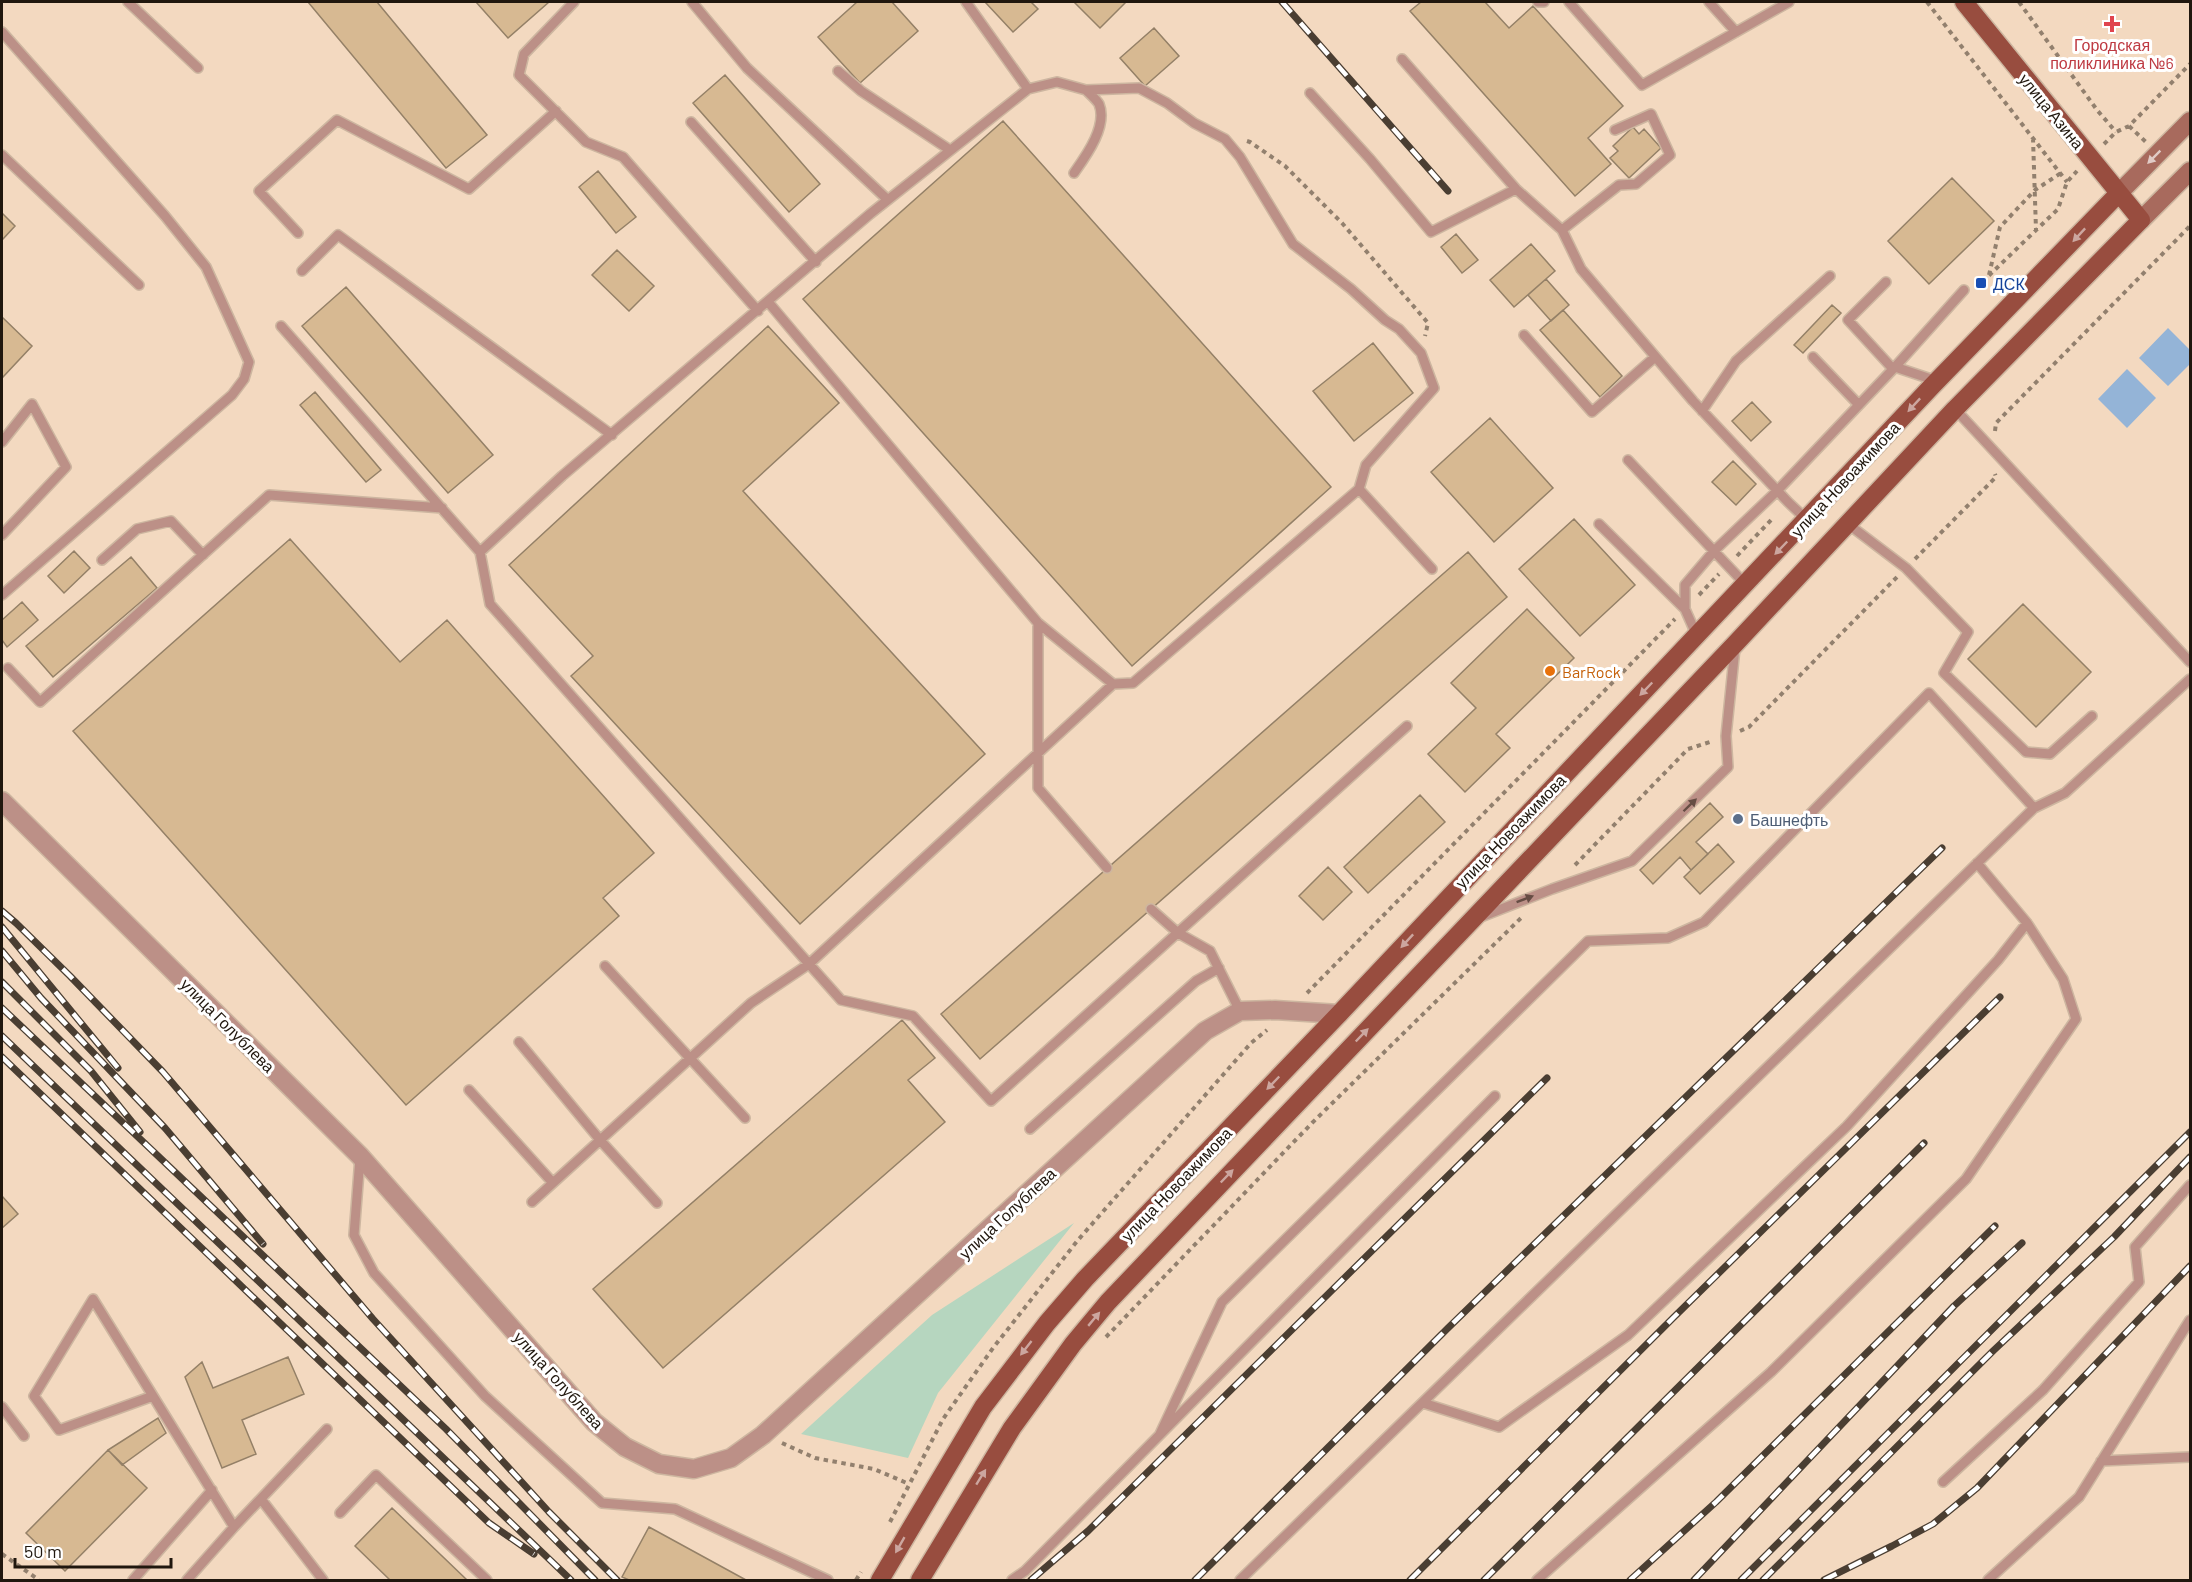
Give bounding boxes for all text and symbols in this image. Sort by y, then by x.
marker: Городская поликлиника №6 [2103,15,2121,33]
place label: Городская поликлиника №6 [2050,35,2174,72]
street label: улица Азина [2016,69,2088,153]
one-way arrow [2148,149,2162,163]
one-way arrow [2072,228,2086,242]
place label: ДСК [1993,274,2025,293]
marker: ДСК [1974,276,1988,290]
one-way arrow [1907,398,1921,412]
street label: улица Новоажимова [1787,417,1903,541]
one-way arrow [1774,541,1788,555]
place label: BarRock [1562,662,1621,681]
marker: BarRock [1543,664,1557,678]
one-way arrow [1639,682,1653,697]
street label: улица Новоажимова [1451,770,1569,892]
one-way arrow [1682,798,1696,812]
place label: Башнефть [1750,810,1828,829]
marker: Башнефть [1731,812,1745,826]
one-way arrow [1516,894,1534,903]
one-way arrow [1400,933,1414,948]
street label: улица Голублева [177,974,279,1076]
one-way arrow [1354,1028,1368,1042]
one-way arrow [1267,1075,1281,1089]
street label: улица Новоажимова [1117,1123,1235,1245]
street label: улица Голублева [955,1163,1059,1262]
one-way arrow [1220,1170,1234,1184]
one-way arrow [1088,1311,1101,1327]
street label: улица Голублева [510,1327,608,1433]
one-way arrow [1021,1341,1033,1356]
one-way arrow [975,1469,986,1485]
scale bar [15,1531,171,1569]
one-way arrow [895,1537,905,1554]
text: 50 m [24,1540,62,1562]

